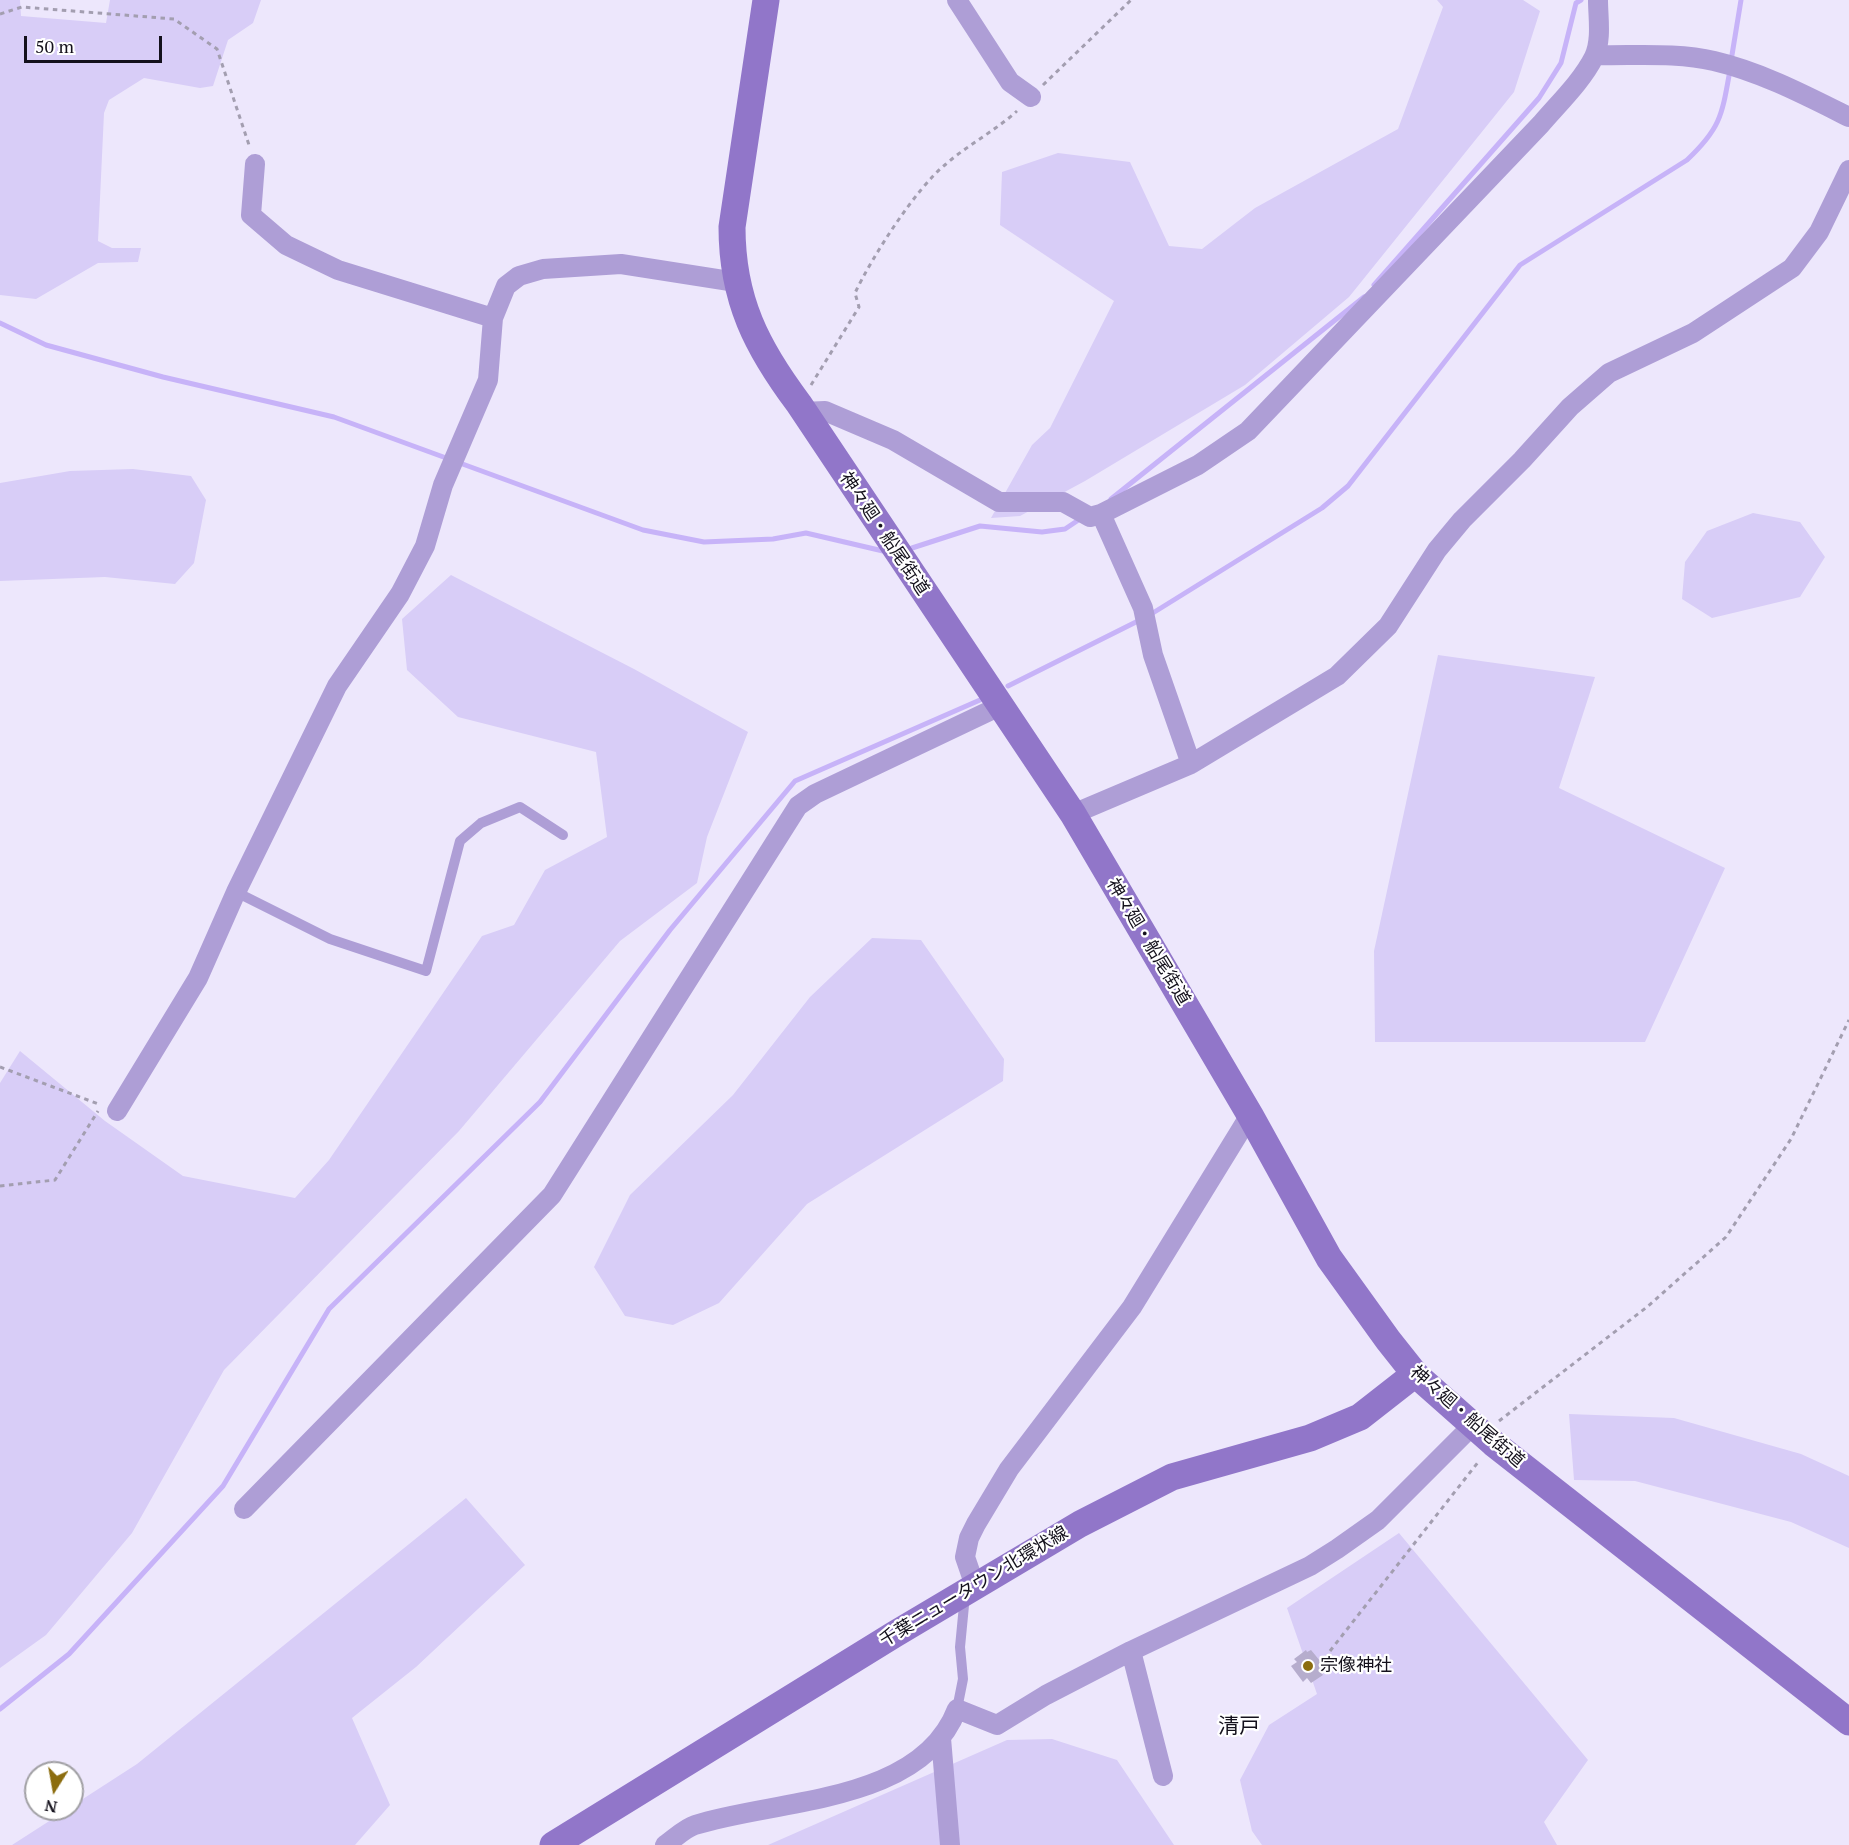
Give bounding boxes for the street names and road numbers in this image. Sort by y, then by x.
street label: 神々廻・船尾街道 [835,468,933,600]
street label: 神々廻・船尾街道 [1102,875,1194,1009]
street label: 神々廻・船尾街道 [1406,1362,1528,1472]
street label: 千葉ニュータウン北環状線 [876,1522,1072,1652]

